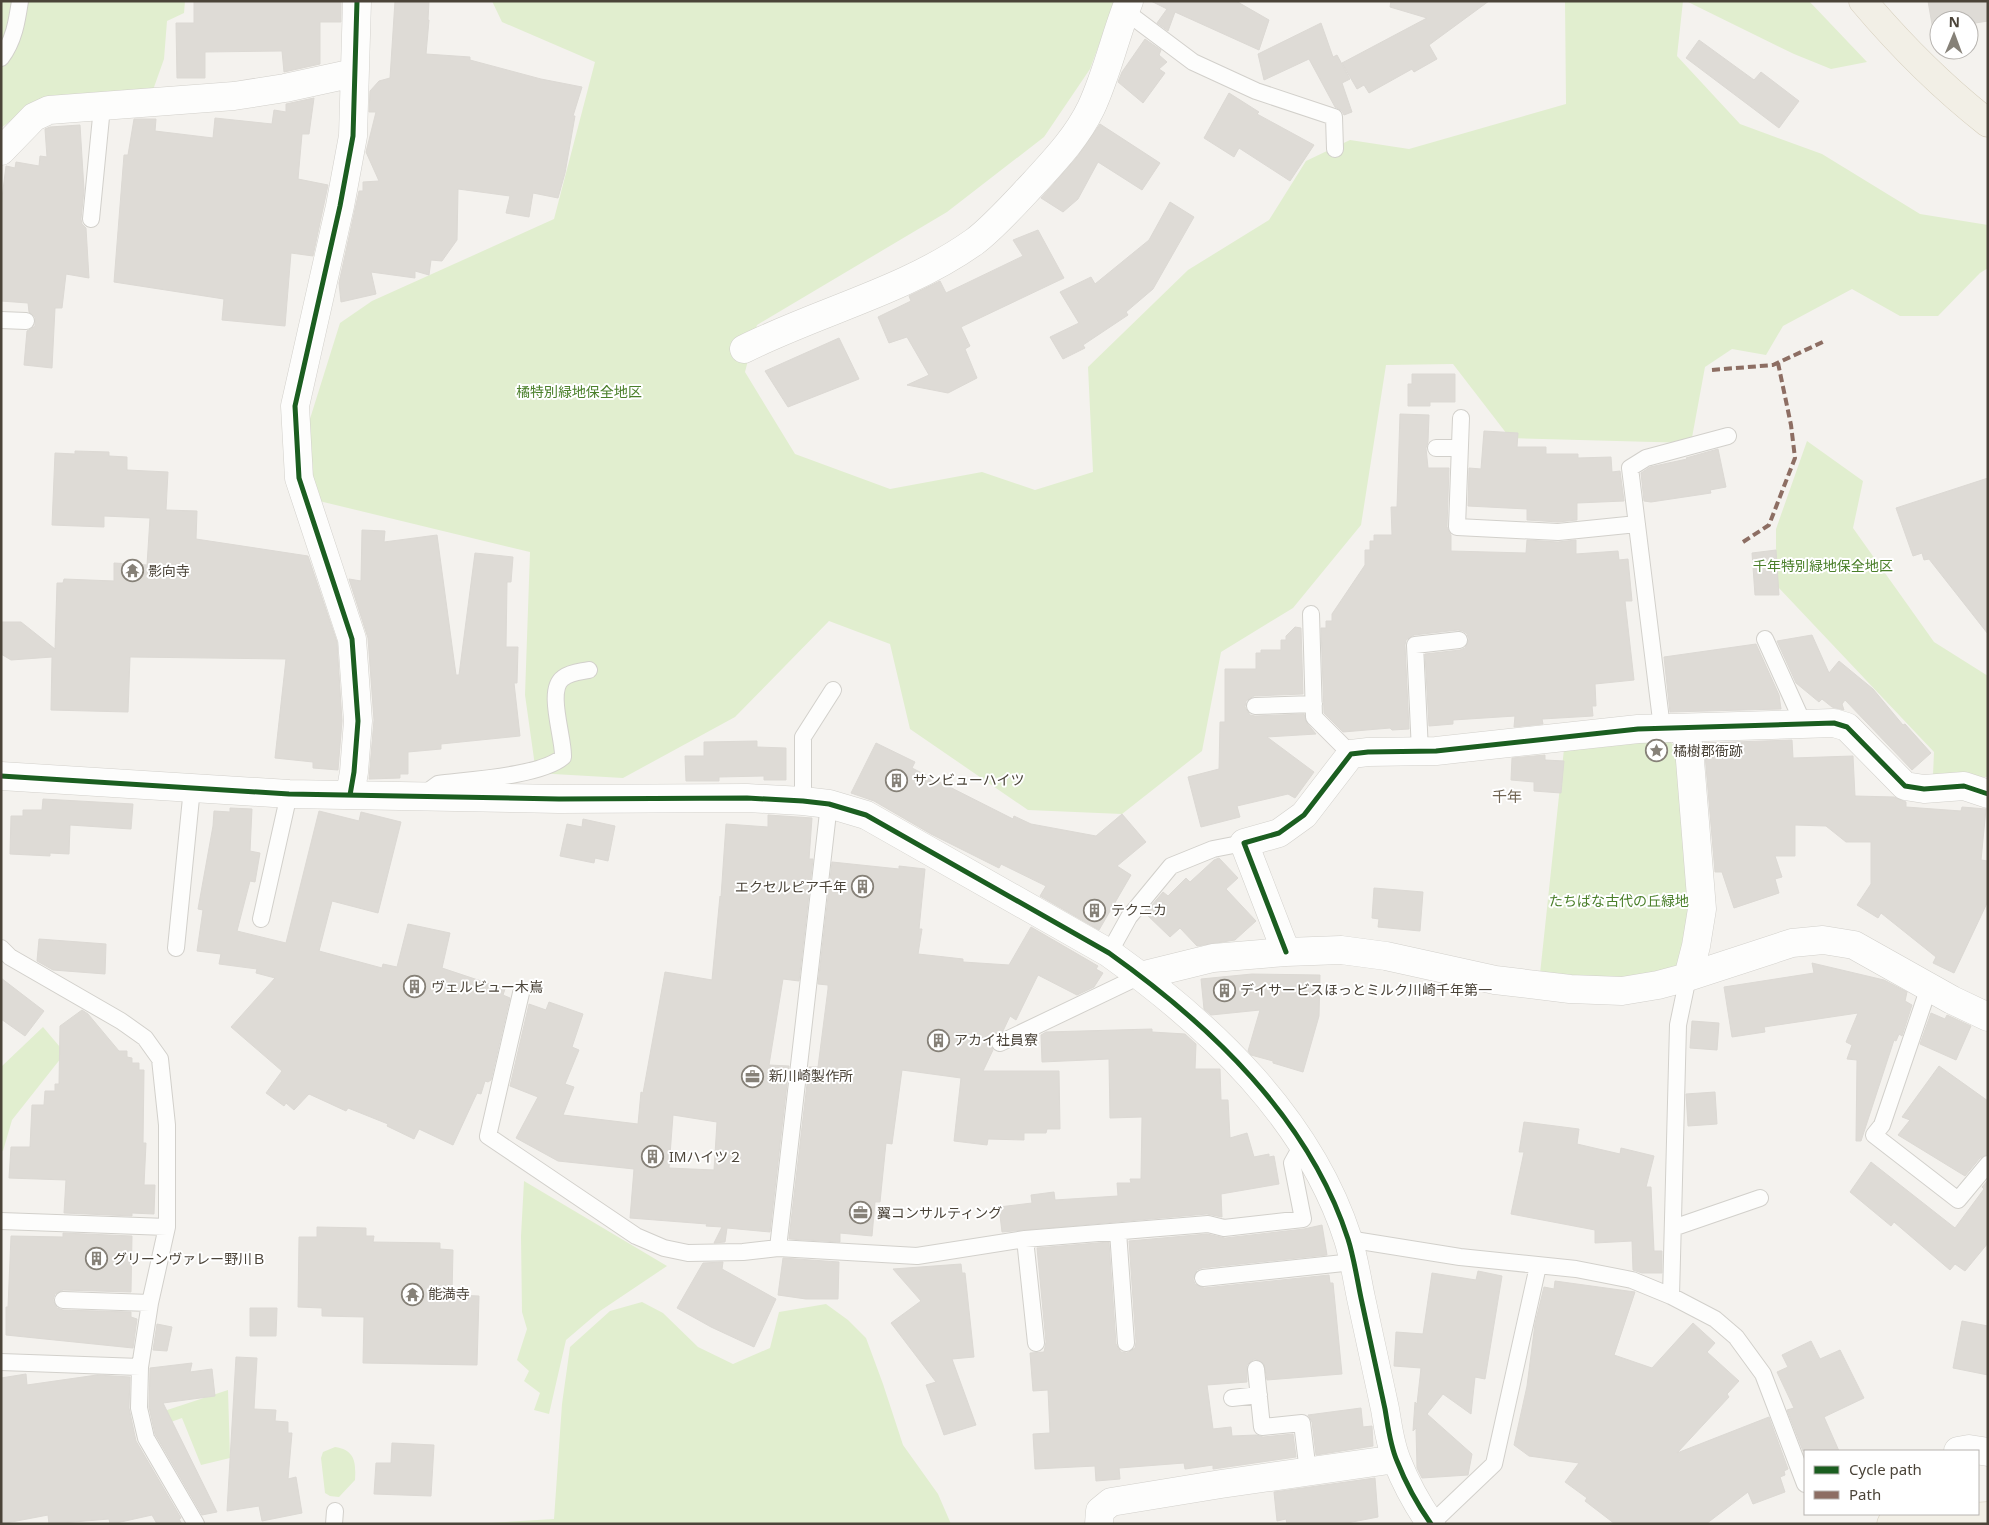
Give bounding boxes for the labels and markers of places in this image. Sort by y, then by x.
temple icon: 影向寺 [120,559,144,583]
place label: 影向寺 [148,561,190,580]
place icon: 橘樹郡衙跡 [1645,739,1669,763]
place label: 橘樹郡衙跡 [1673,741,1743,760]
building icon: サンビューハイツ [885,768,909,792]
place label: サンビューハイツ [913,770,1024,789]
building icon: エクセルピア千年 [851,875,875,899]
place label: エクセルピア千年 [735,877,847,896]
building icon: テクニカ [1083,898,1107,922]
place label: テクニカ [1111,900,1167,919]
building icon: ヴェルビュー木嶌 [403,975,427,999]
place label: ヴェルビュー木嶌 [431,977,543,996]
building icon: デイサービスほっとミルク川崎千年第一 [1212,978,1236,1002]
place label: デイサービスほっとミルク川崎千年第一 [1240,980,1492,999]
building icon: アカイ社員寮 [926,1028,950,1052]
place label: アカイ社員寮 [954,1030,1038,1049]
office icon: 新川崎製作所 [741,1064,765,1088]
place label: 新川崎製作所 [769,1066,853,1085]
building icon: IMハイツ２ [641,1145,665,1169]
place label: IMハイツ２ [669,1147,742,1166]
office icon: 翼コンサルティング [849,1201,873,1225]
place label: 翼コンサルティング [877,1203,1002,1222]
building icon: グリーンヴァレー野川Ｂ [85,1247,109,1271]
place label: グリーンヴァレー野川Ｂ [113,1249,266,1268]
temple icon: 能満寺 [400,1282,424,1306]
place label: 能満寺 [428,1284,470,1303]

